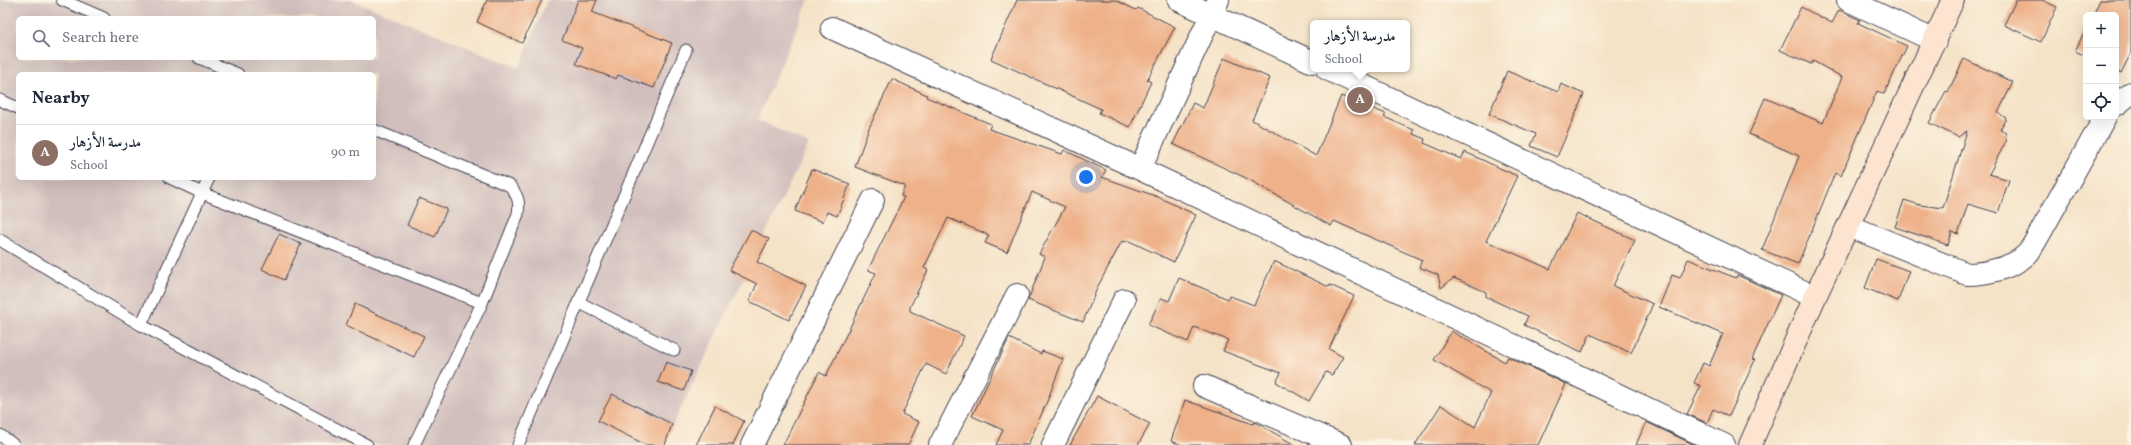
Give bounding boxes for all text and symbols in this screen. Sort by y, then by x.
map controls [2083,12,2119,120]
button: + [2083,12,2119,48]
search box [16,16,376,60]
popup [1310,20,1410,72]
icon: search [30,27,52,49]
text: مدرسة الأزهار [1324,27,1396,48]
text: Search here [62,28,139,49]
button: − [2083,48,2119,84]
text: School [1324,51,1362,69]
button: locate [2083,84,2119,120]
pin: A [1347,85,1373,115]
text: Nearby [32,87,90,110]
text: مدرسة الأزهار [70,133,141,154]
text: A [40,144,50,162]
text: 90 m [331,144,360,162]
text: School [70,157,108,175]
your location [1076,167,1096,187]

